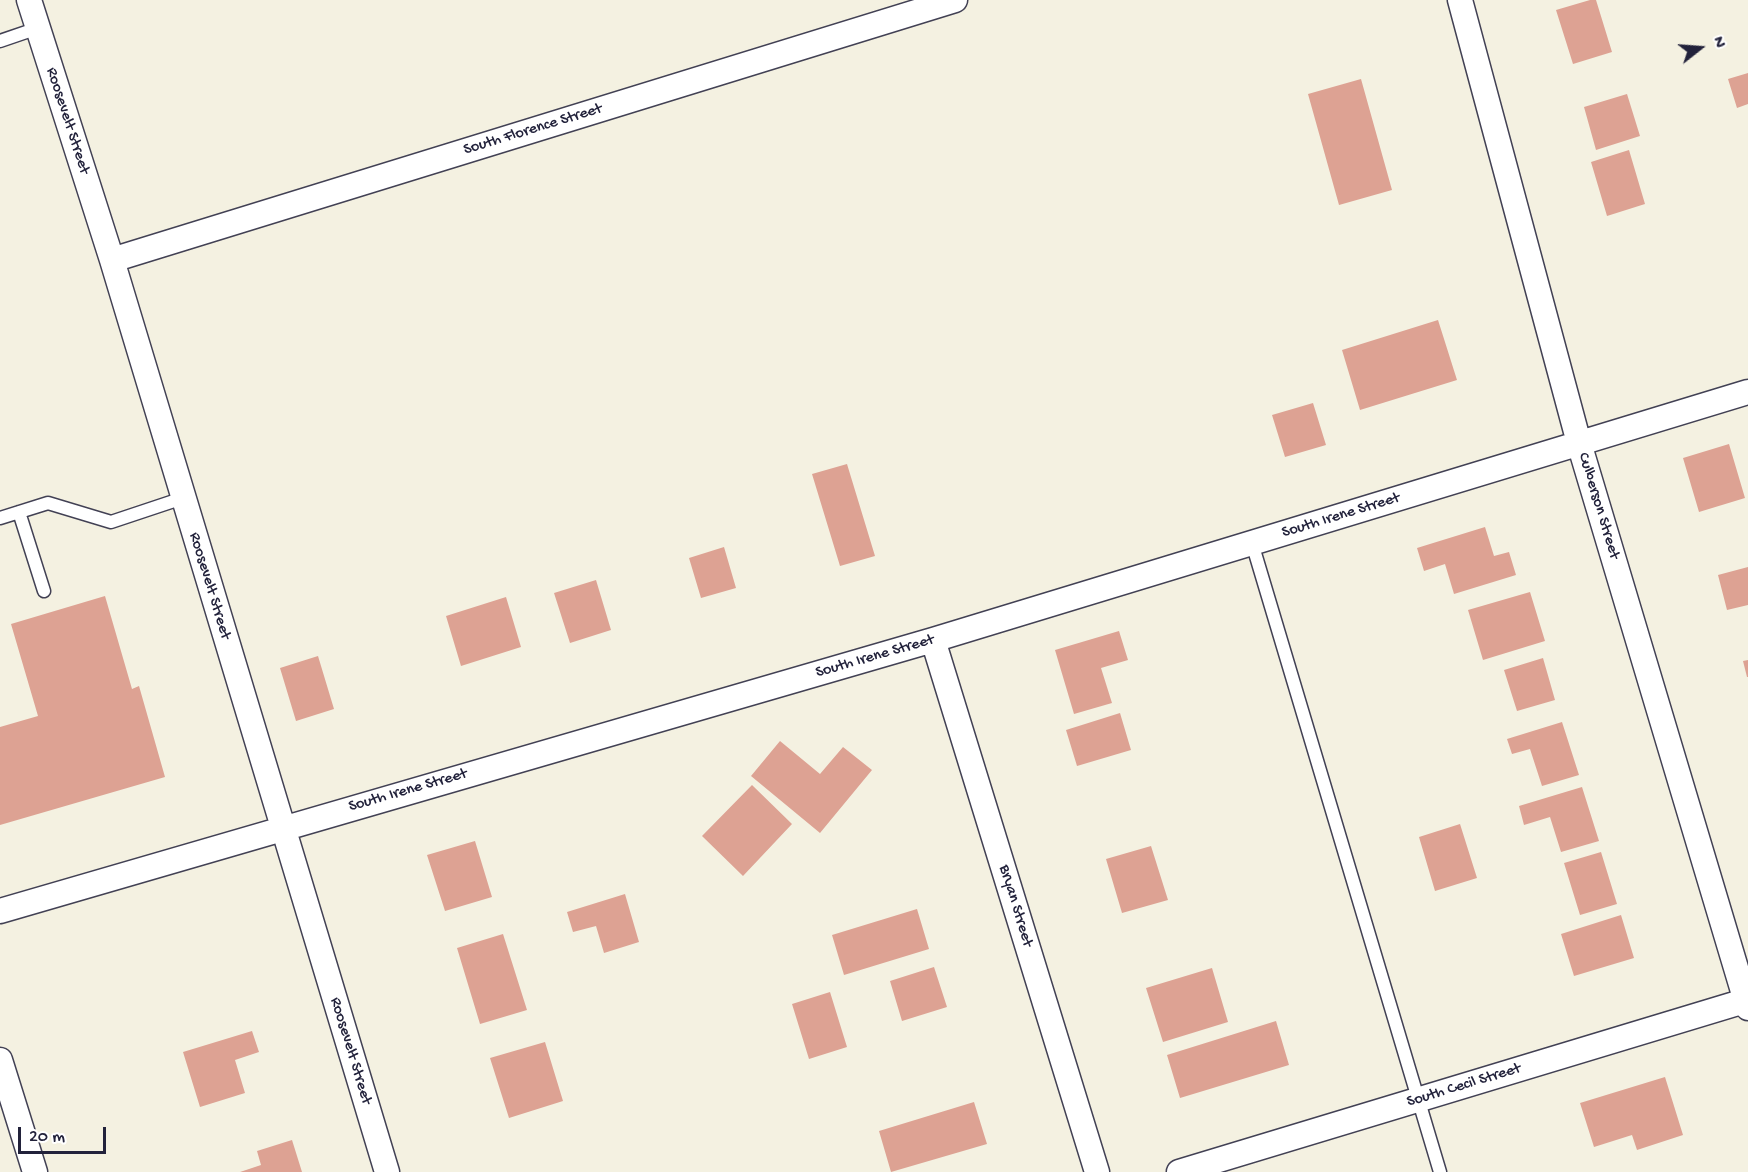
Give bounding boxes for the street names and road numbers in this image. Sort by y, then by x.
street label: Roosevelt Street [41,65,93,177]
street label: South Florence Street [461,100,605,160]
street label: Culberson Street [1573,450,1623,562]
street label: South Irene Street [1280,489,1402,543]
street label: Roosevelt Street [184,530,234,642]
street label: South Irene Street [814,631,936,683]
street label: South Irene Street [347,765,469,817]
street label: Bryan Street [993,863,1037,949]
street label: Roosevelt Street [325,995,375,1107]
street label: South Cecil Street [1405,1060,1523,1112]

